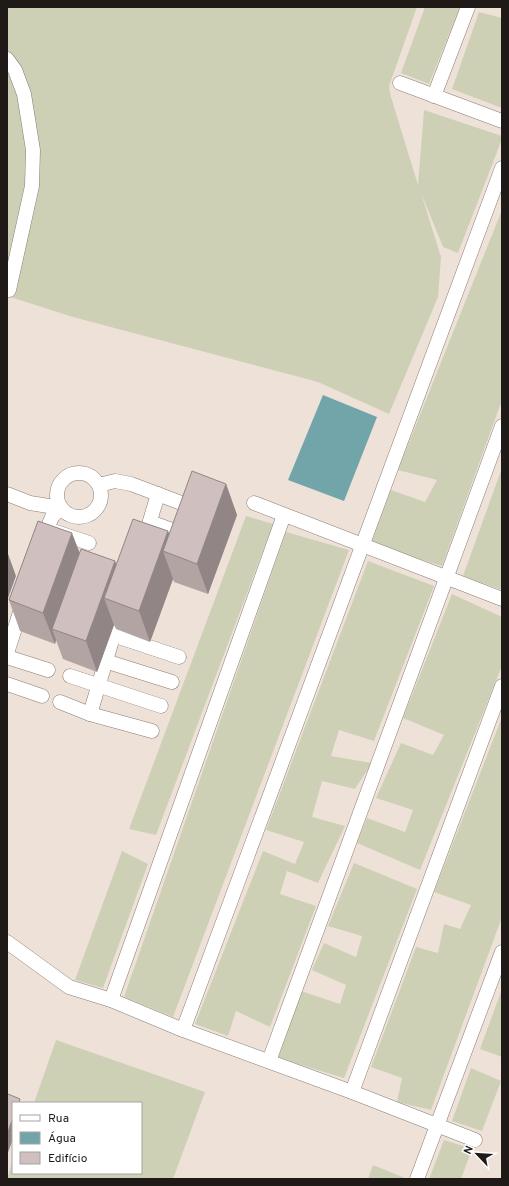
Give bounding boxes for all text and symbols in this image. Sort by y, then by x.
legend [12,1102,142,1174]
text: Rua [48,1111,69,1127]
text: Água [48,1131,76,1147]
north arrow [457,1134,497,1174]
text: N [461,1144,477,1157]
text: Edifício [48,1151,88,1167]

